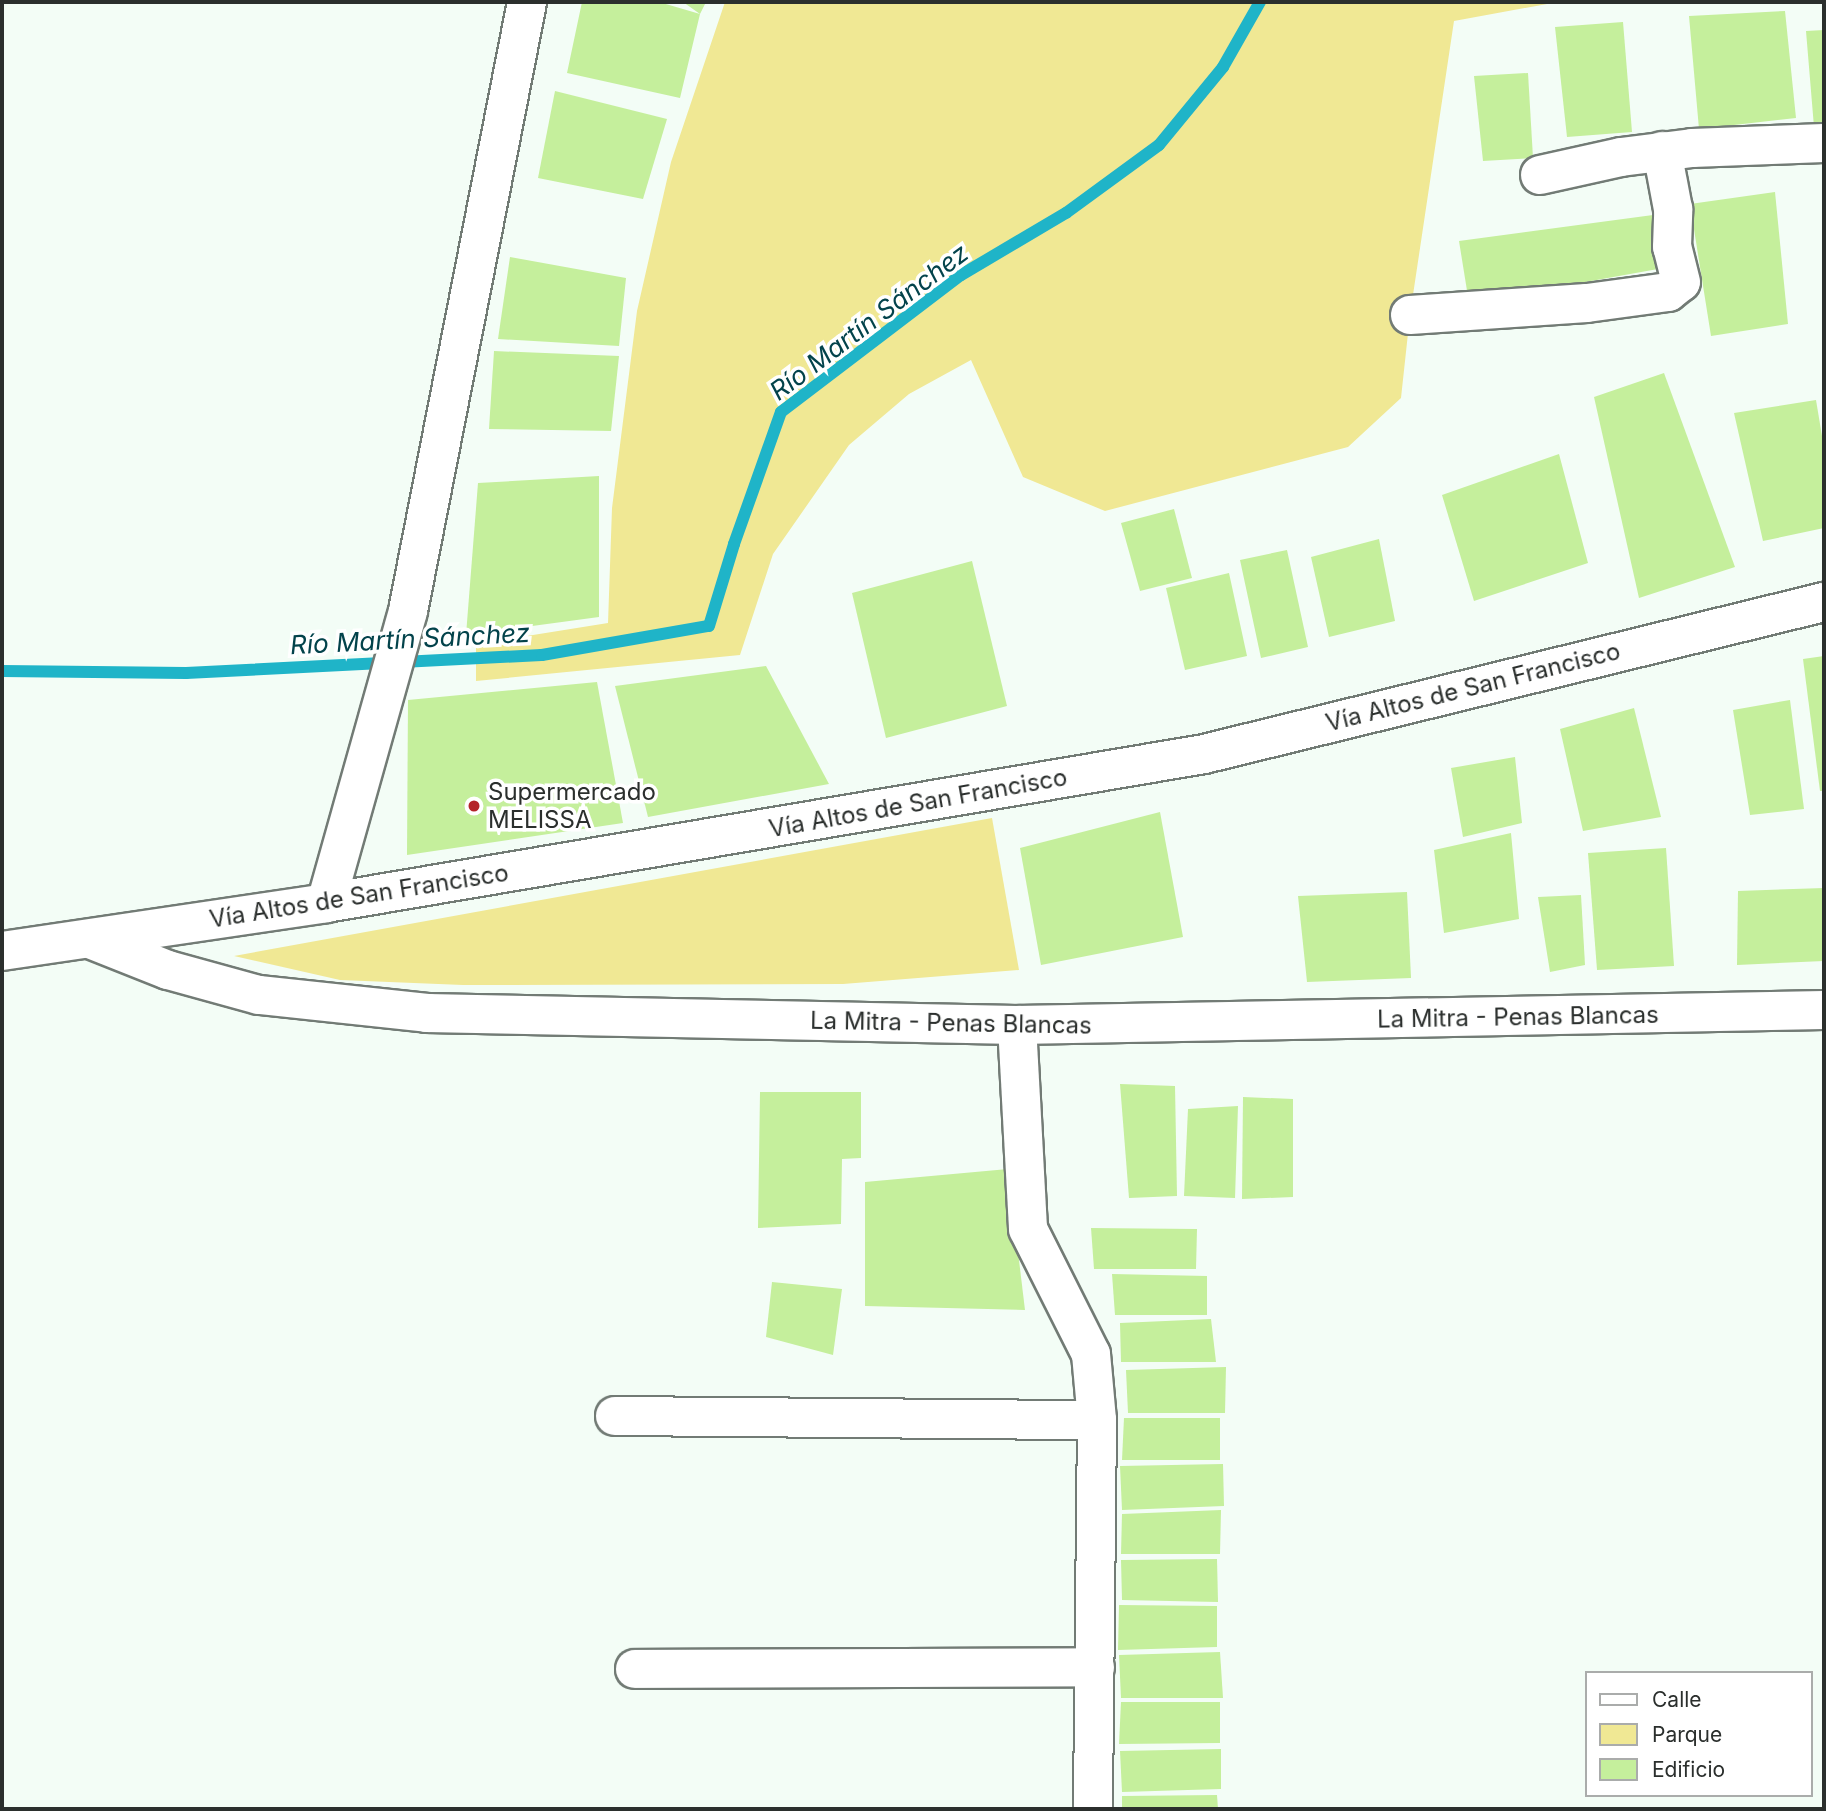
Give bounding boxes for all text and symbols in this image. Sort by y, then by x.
water label: Río Martín Sánchez [764,237,974,407]
water label: Río Martín Sánchez [289,617,531,661]
street label: Vía Altos de San Francisco [1323,636,1623,738]
street label: Vía Altos de San Francisco [767,763,1069,843]
place label: Supermercado MELISSA [488,778,656,834]
marker: Supermercado MELISSA [466,798,482,814]
street label: Vía Altos de San Francisco [207,858,511,934]
street label: La Mitra - Penas Blancas [1377,1000,1659,1034]
street label: La Mitra - Penas Blancas [810,1006,1092,1040]
legend [1584,1671,1812,1797]
text: Calle [1652,1687,1702,1712]
text: Parque [1652,1722,1722,1747]
text: Edificio [1652,1757,1725,1782]

